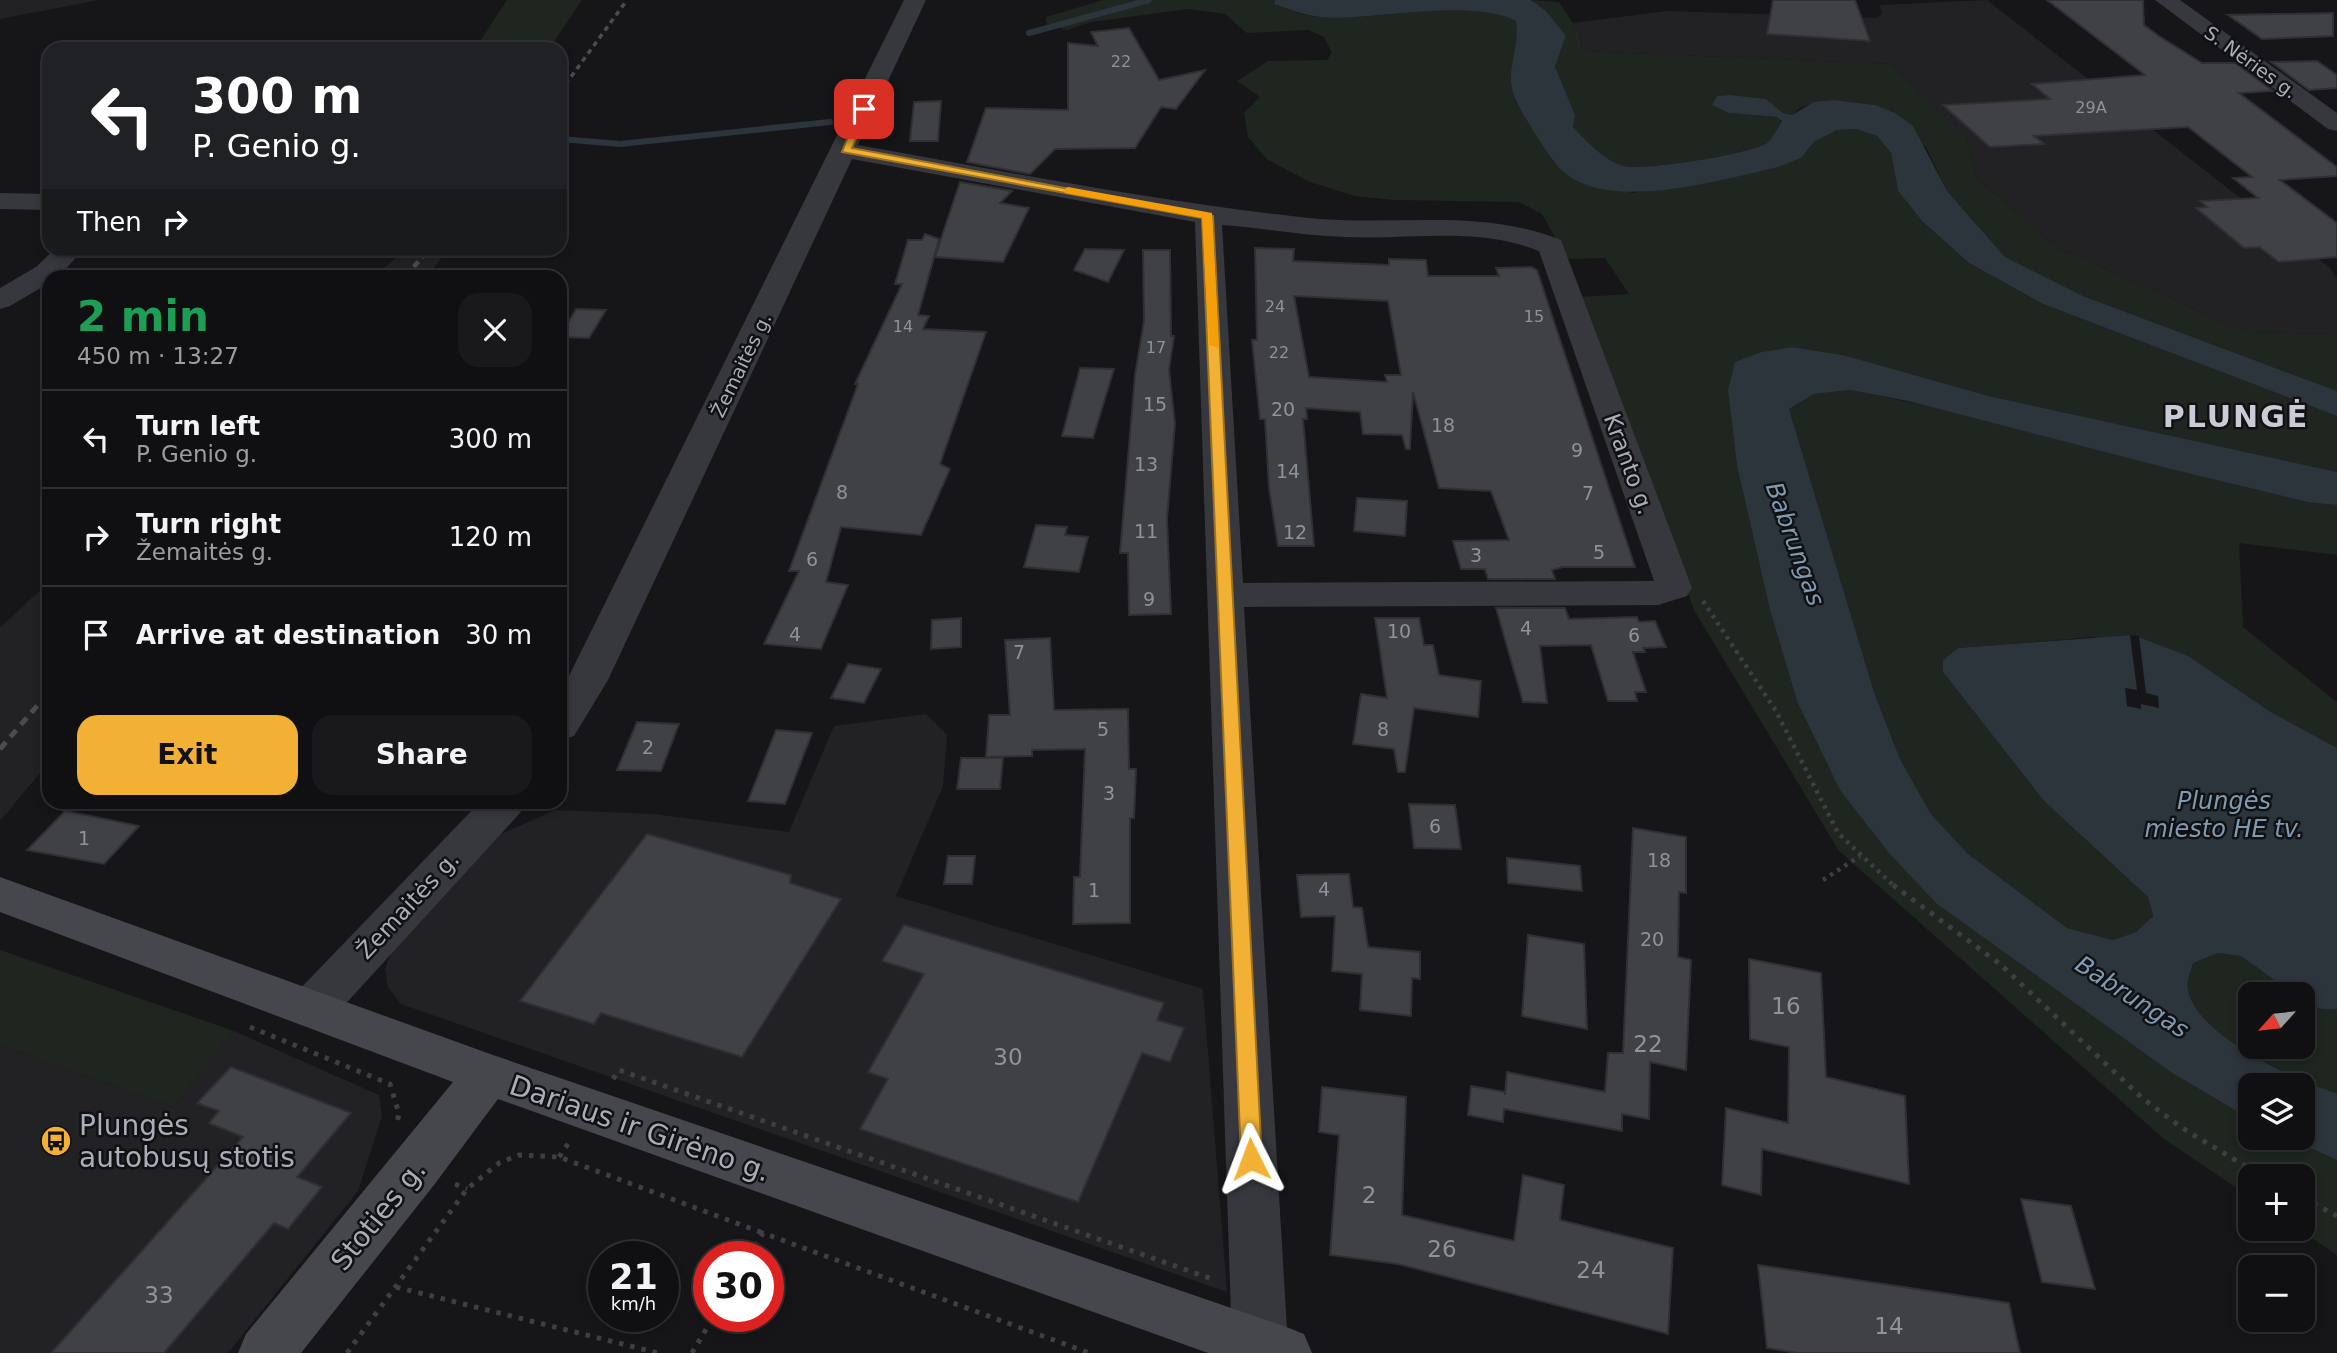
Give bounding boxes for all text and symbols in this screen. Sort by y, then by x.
street label: S. Nėries g. [2200,21,2302,103]
house number: 22 [1111,52,1131,71]
text: 300 m [192,68,362,125]
icon: left [77,70,168,161]
pin [834,79,894,139]
icon: arrive [845,90,883,128]
house number: 29A [2075,98,2107,117]
text: P. Genio g. [192,127,361,165]
icon: right [156,203,194,241]
text: Then [77,207,142,237]
text: 2 min [77,292,209,341]
button: close [458,293,532,367]
house number: 24 [1265,297,1285,316]
house number: 15 [1524,307,1544,326]
street label: Žemaitės g. [706,309,776,421]
house number: 14 [893,317,913,336]
house number: 17 [1146,338,1166,357]
text: 450 m · 13:27 [77,343,239,369]
house number: 22 [1269,343,1289,362]
house number: 15 [1143,393,1167,415]
house number: 20 [1271,398,1295,420]
district label: PLUNGĖ [2163,399,2309,434]
street label: Kranto g. [1599,410,1659,518]
text: Turn left [136,411,260,441]
house number: 18 [1431,414,1455,436]
icon: left [77,420,115,458]
text: 300 m [449,424,532,454]
house number: 9 [1571,439,1583,461]
text: P. Genio g. [136,441,257,467]
house number: 13 [1134,453,1158,475]
house number: 14 [1276,460,1300,482]
water label: Babrungas [1760,479,1830,609]
house number: 8 [836,481,848,503]
house number: 7 [1582,482,1594,504]
text: Turn right [136,509,281,539]
icon: right [77,518,115,556]
house number: 11 [1134,520,1158,542]
house number: 12 [1283,521,1307,543]
text: 120 m [449,522,532,552]
text: Žemaitės g. [136,539,273,565]
house number: 5 [1593,541,1605,563]
house number: 3 [1470,544,1482,566]
house number: 6 [806,548,818,570]
house number: 9 [1143,588,1155,610]
icon: arrive [77,616,115,654]
house number: 4 [1520,617,1532,639]
text: Arrive at destination [136,620,440,650]
text: 30 m [465,620,532,650]
house number: 10 [1387,620,1411,642]
house number: 4 [789,623,801,645]
house number: 6 [1628,624,1640,646]
house number: 7 [1013,641,1025,663]
button: Exit [77,715,298,795]
button: Share [312,715,532,795]
house number: 5 [1097,718,1109,740]
house number: 8 [1377,718,1389,740]
house number: 2 [642,736,654,758]
house number: 3 [1103,782,1115,804]
water label: Plungės miesto HE tv. [2144,787,2304,843]
house number: 6 [1429,815,1441,837]
house number: 1 [78,827,90,849]
street label: Žemaitės g. [351,845,464,964]
house number: 18 [1647,849,1671,871]
house number: 4 [1318,878,1330,900]
house number: 1 [1088,879,1100,901]
house number: 20 [1640,928,1664,950]
water label: Babrungas [2070,950,2194,1044]
north arrow [2238,982,2315,1059]
map controls [2238,982,2315,1332]
house number: 16 [1771,993,1801,1019]
house number: 22 [1633,1031,1663,1057]
house number: 30 [993,1044,1023,1070]
street label: Dariaus ir Girėno g. [505,1068,774,1189]
button: layers [2238,1073,2315,1150]
place label: Plungės autobusų stotis [79,1109,295,1174]
position arrow [1214,1122,1288,1196]
bus stop icon: Plungės autobusų stotis [39,1124,73,1158]
street label: Stoties g. [324,1154,433,1277]
button: + [2238,1164,2315,1241]
house number: 2 [1362,1182,1376,1208]
house number: 26 [1427,1236,1457,1262]
speed limit sign: 30 [693,1241,784,1332]
button: − [2238,1255,2315,1332]
text: 21 [609,1257,658,1297]
house number: 24 [1576,1257,1606,1283]
house number: 33 [144,1282,174,1308]
text: km/h [611,1293,656,1314]
house number: 14 [1874,1313,1904,1339]

